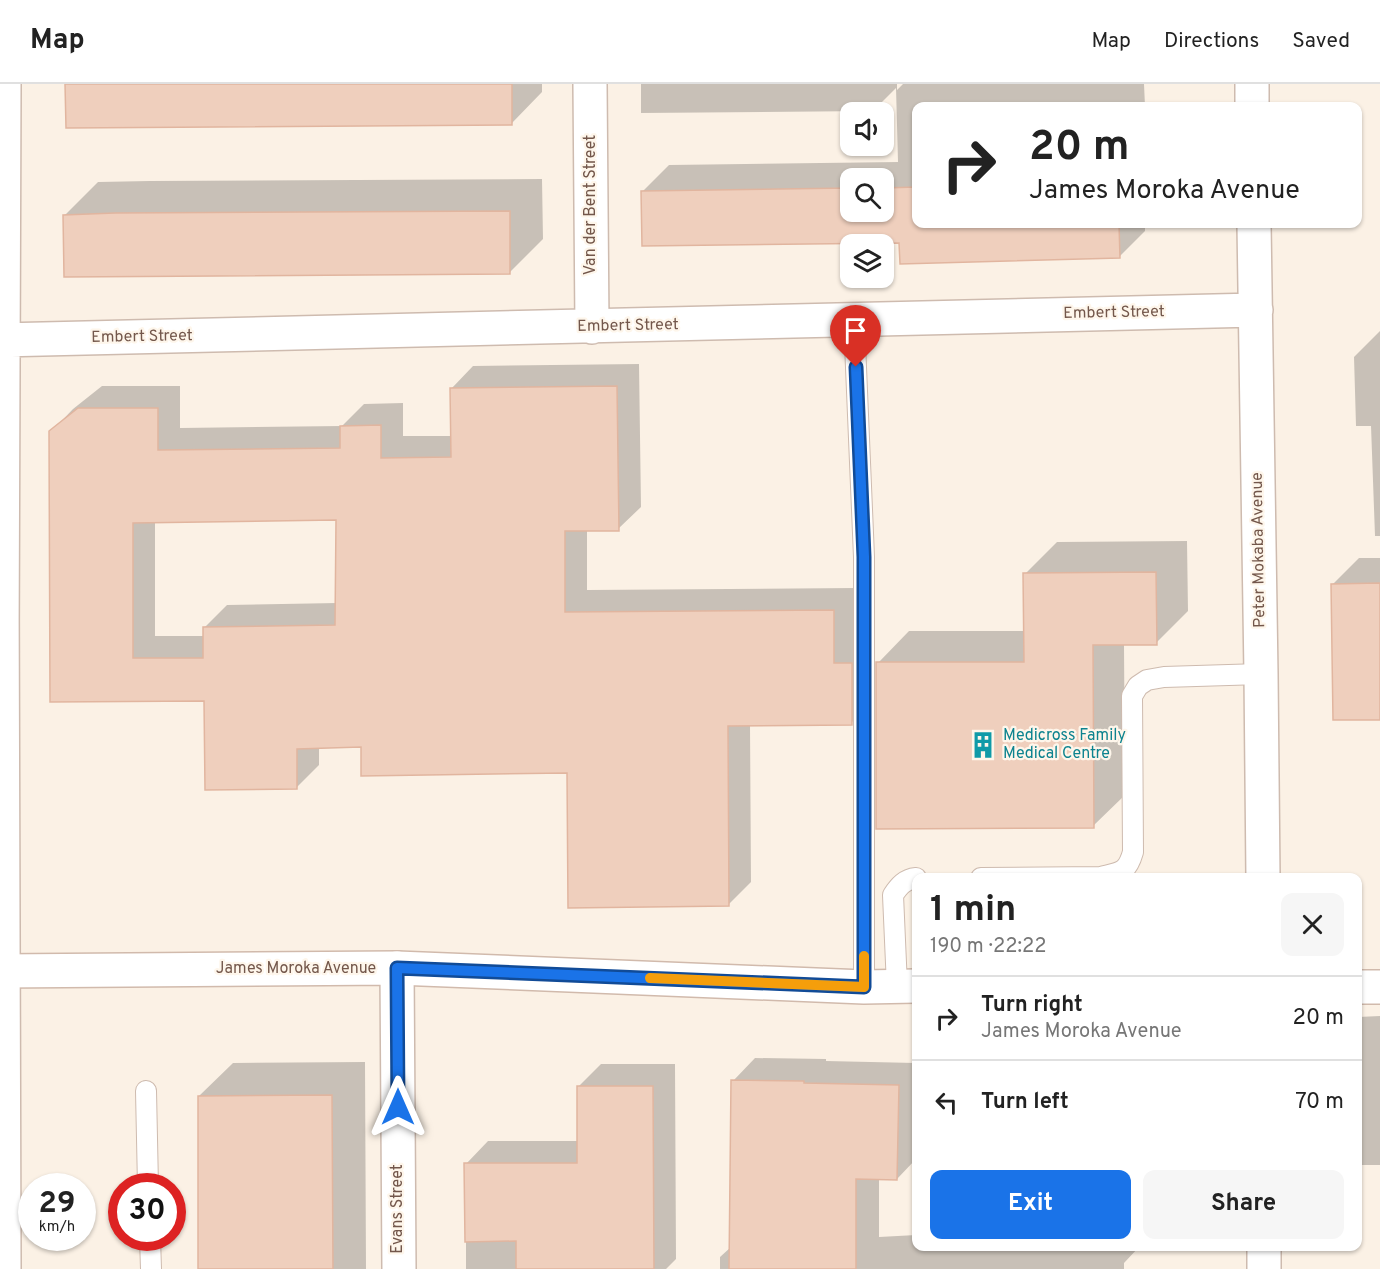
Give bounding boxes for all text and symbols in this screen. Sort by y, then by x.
text: Map [30,23,85,59]
text: Map [1091,28,1131,55]
text: Directions [1164,28,1259,55]
text: Saved [1292,28,1350,55]
map controls [840,102,894,288]
button: sound [840,102,894,156]
text: 20 m [1029,122,1130,175]
icon: right [930,126,1008,204]
street label: Van der Bent Street [581,135,601,275]
button: search [840,168,894,222]
text: James Moroka Avenue [1029,174,1300,208]
button: layers [840,234,894,288]
street label: Embert Street [1063,302,1165,324]
pin [830,305,881,367]
icon: arrive [839,314,872,347]
street label: Embert Street [577,315,679,337]
street label: Embert Street [91,326,193,348]
street label: Peter Mokaba Avenue [1248,472,1270,628]
place label: Medicross Family Medical Centre [1003,726,1126,764]
building icon: Medicross Family Medical Centre [968,730,998,760]
text: 1 min [930,888,1016,934]
button: close [1281,893,1344,956]
text: 190 m · 22:22 [930,934,1047,960]
street label: James Moroka Avenue [216,959,376,979]
text: Turn right [981,992,1083,1019]
icon: right [930,1002,963,1035]
text: 20 m [1293,1005,1344,1032]
text: James Moroka Avenue [981,1019,1182,1045]
position arrow [366,1075,430,1139]
icon: left [930,1086,963,1119]
text: Turn left [981,1089,1069,1116]
text: 70 m [1295,1089,1344,1116]
street label: Evans Street [388,1164,408,1254]
button: Exit [930,1170,1131,1239]
button: Share [1143,1170,1344,1239]
speed limit sign: 30 [108,1173,186,1251]
text: 29 [39,1186,75,1223]
text: km/h [39,1218,75,1237]

